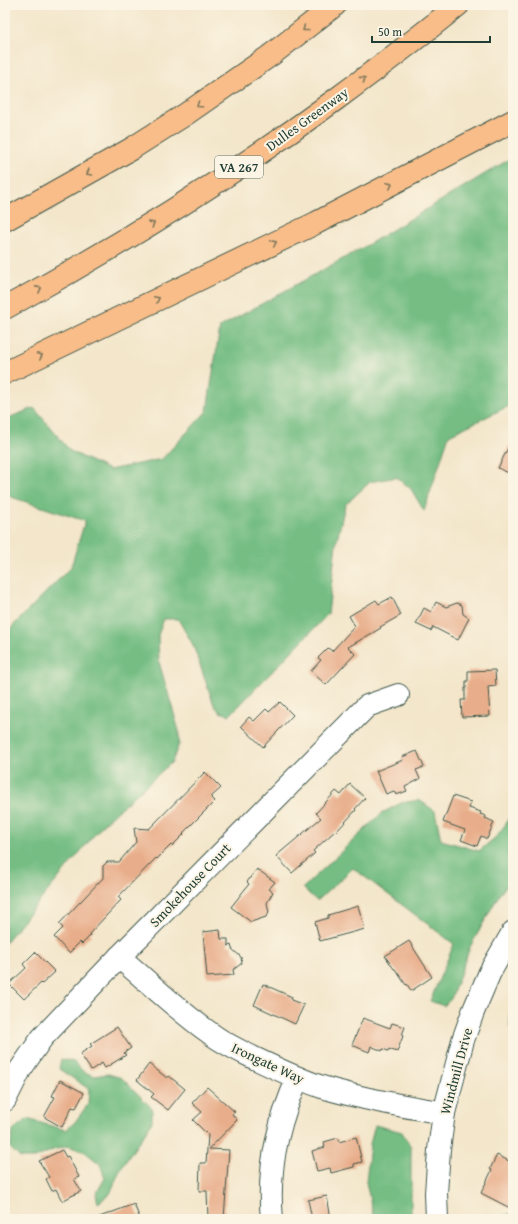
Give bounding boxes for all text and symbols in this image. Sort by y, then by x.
scale bar [372,18,490,44]
text: 50 m [378,23,402,40]
one-way arrow [302,24,309,31]
one-way arrow [359,77,366,84]
street label: Dulles Greenway [262,82,352,156]
one-way arrow [196,100,203,108]
road number: VA 267 [215,156,263,178]
one-way arrow [85,169,93,176]
one-way arrow [386,182,394,189]
one-way arrow [147,221,154,228]
one-way arrow [270,240,277,248]
one-way arrow [35,287,43,294]
one-way arrow [153,296,160,304]
one-way arrow [36,354,43,361]
street label: Smokehouse Court [145,839,235,931]
street label: Windmill Drive [435,1025,477,1117]
street label: Irongate Way [228,1037,308,1089]

